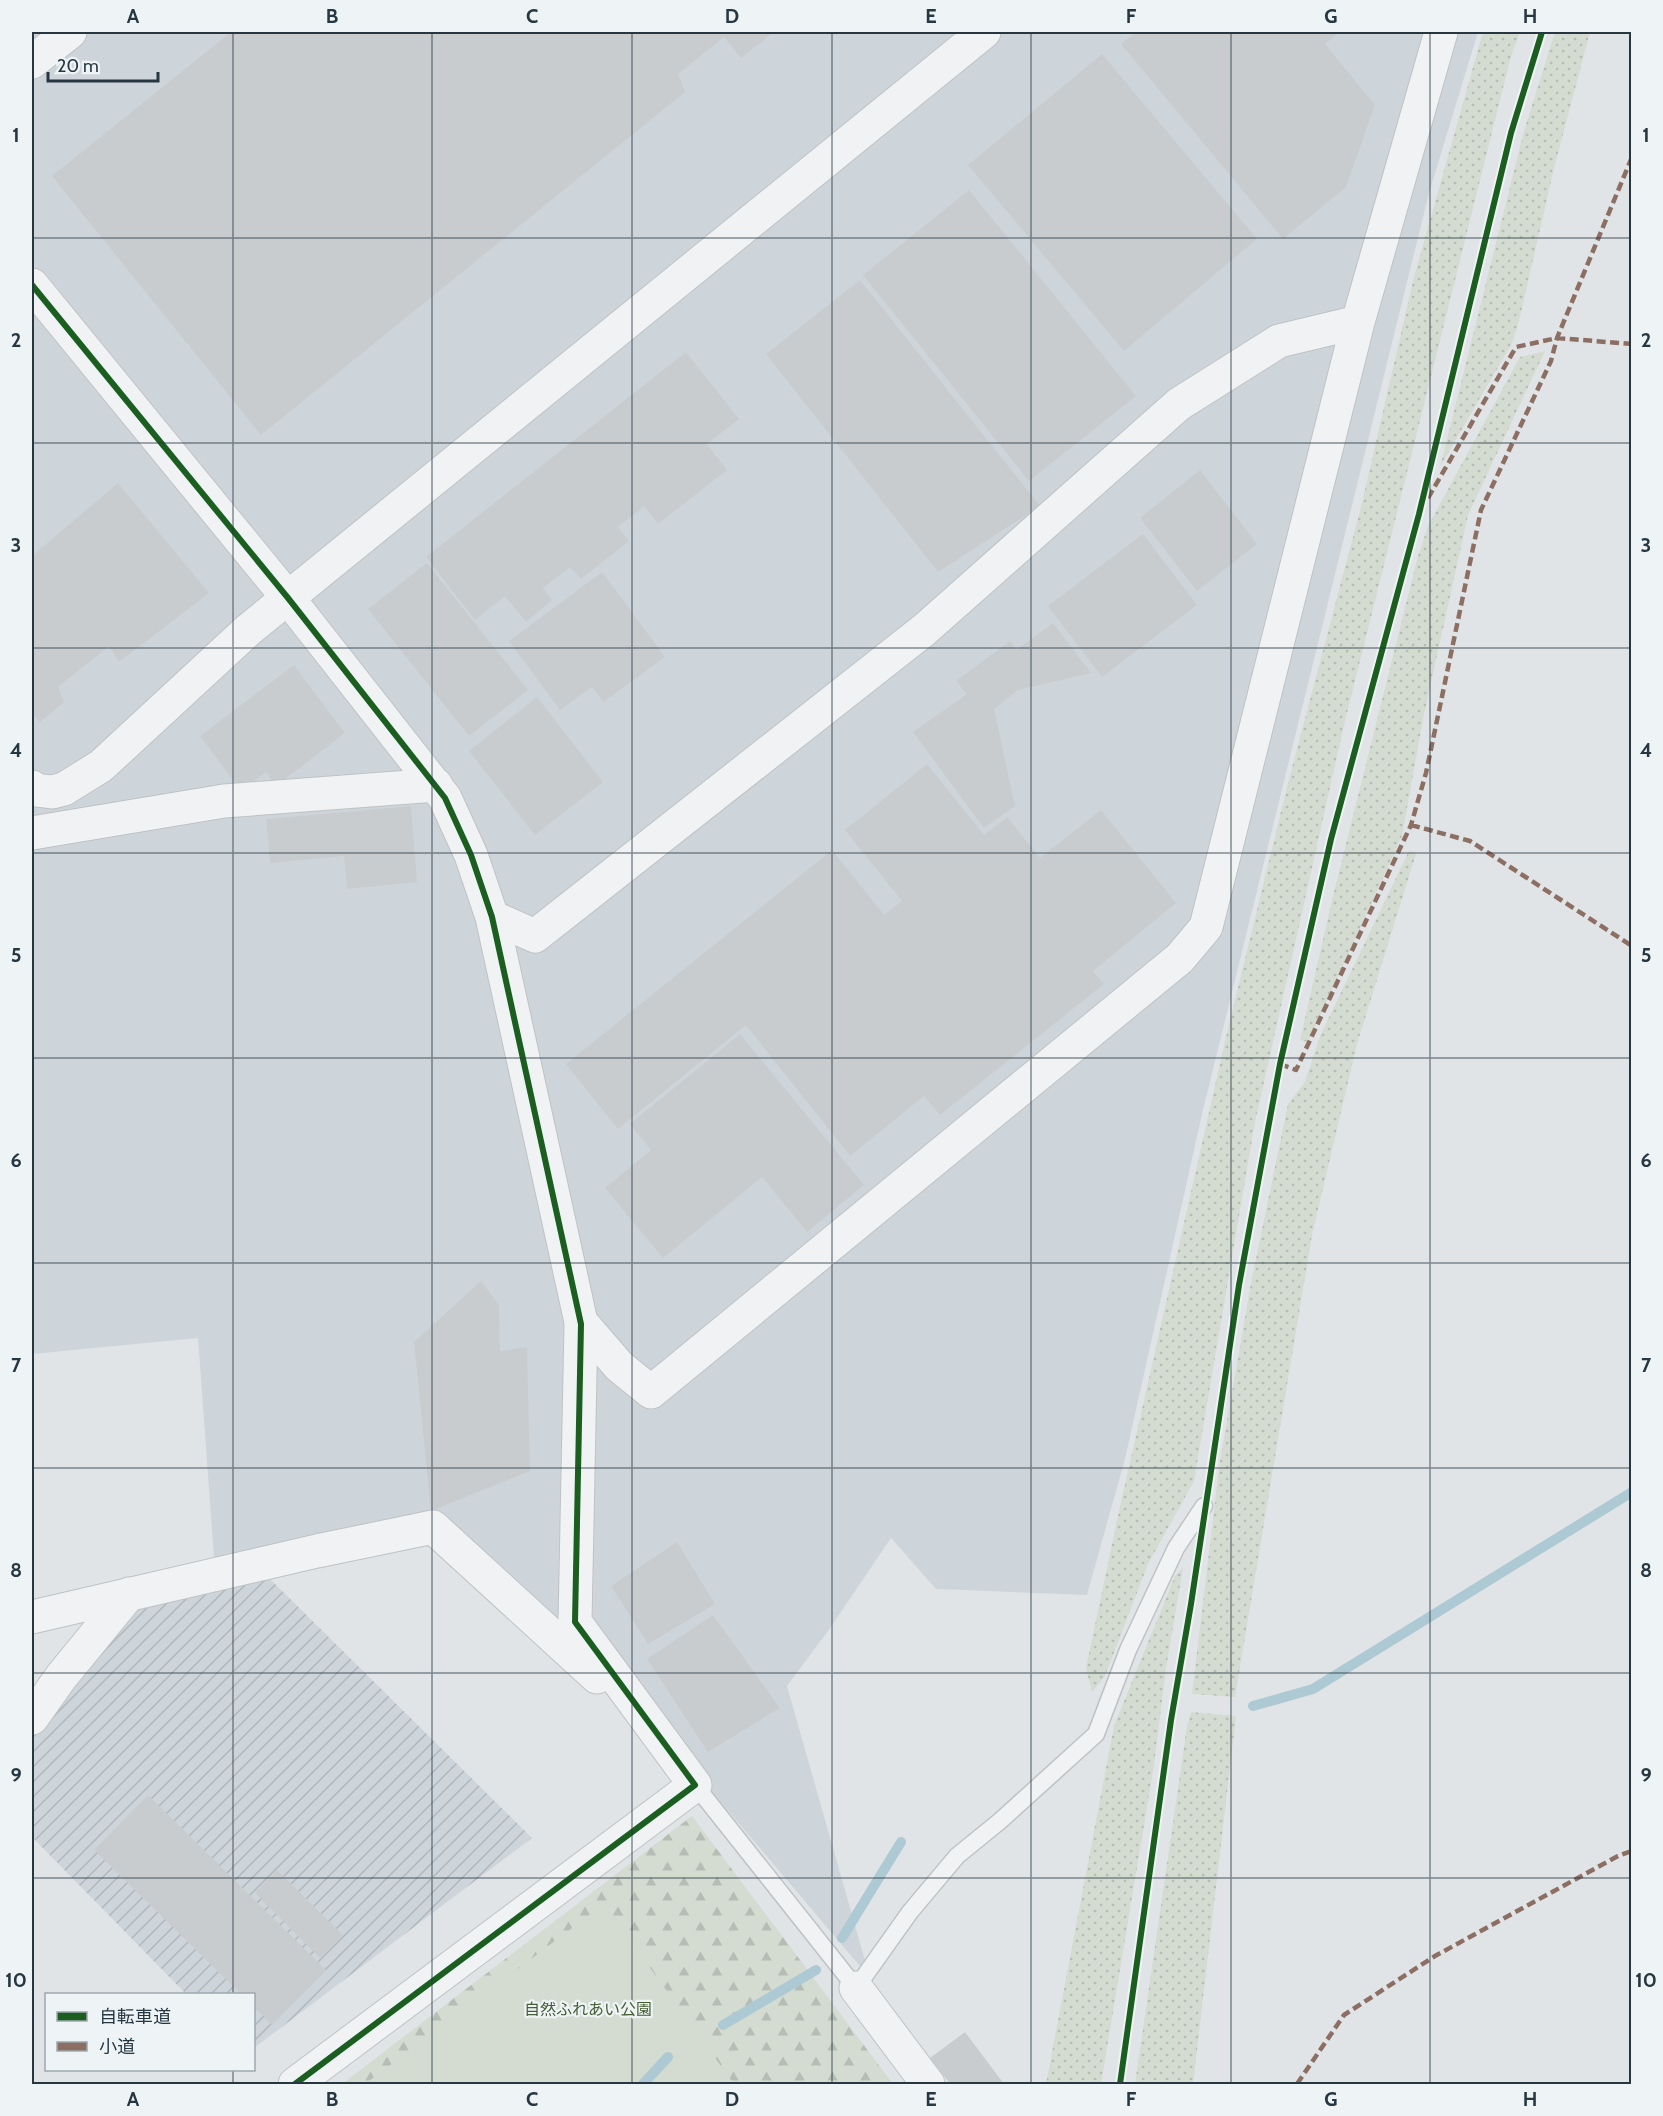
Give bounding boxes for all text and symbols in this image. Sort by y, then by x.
text: A [127,4,140,28]
text: B [326,4,338,28]
text: C [526,4,538,28]
text: D [725,4,739,28]
text: E [925,4,937,28]
text: F [1126,4,1137,28]
text: G [1324,4,1338,28]
text: H [1523,4,1537,28]
scale bar [48,45,158,83]
text: 20 m [57,55,99,77]
text: 1 [12,123,20,147]
text: 1 [1642,123,1650,147]
text: 2 [11,328,21,352]
text: 2 [1641,328,1651,352]
text: 3 [11,533,21,557]
text: 3 [1641,533,1651,557]
text: 4 [10,738,22,762]
text: 4 [1640,738,1652,762]
text: 5 [11,943,21,967]
text: 5 [1641,943,1651,967]
text: 6 [10,1148,22,1172]
text: 6 [1640,1148,1652,1172]
text: 7 [11,1353,22,1377]
text: 7 [1641,1353,1652,1377]
text: 8 [10,1558,22,1582]
text: 8 [1640,1558,1652,1582]
text: 9 [10,1763,22,1787]
text: 9 [1640,1763,1652,1787]
text: 10 [5,1968,27,1992]
text: 10 [1635,1968,1657,1992]
legend [45,1993,255,2071]
park label: 自然ふれあい公園 [524,2000,652,2019]
text: 自転車道 [99,2006,171,2028]
text: 小道 [99,2036,135,2058]
text: A [127,2087,140,2111]
text: B [326,2087,338,2111]
text: C [526,2087,538,2111]
text: D [725,2087,739,2111]
text: E [925,2087,937,2111]
text: F [1126,2087,1137,2111]
text: G [1324,2087,1338,2111]
text: H [1523,2087,1537,2111]

